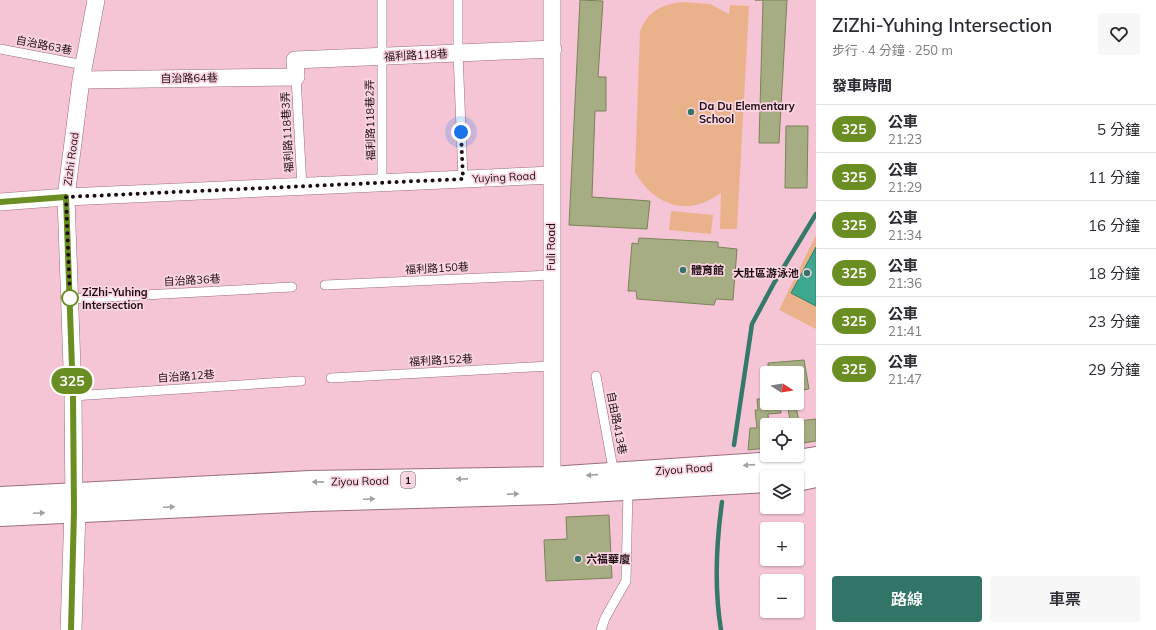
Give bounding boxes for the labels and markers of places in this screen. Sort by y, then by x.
place label: Da Du Elementary School [699,99,795,126]
marker: Da Du Elementary School [686,107,696,117]
place label: 體育館 [691,263,724,277]
marker: 體育館 [678,265,688,275]
place label: 大肚區游泳池 [733,266,799,280]
marker: 大肚區游泳池 [802,268,812,278]
place label: ZiZhi-Yuhing Intersection [82,285,148,312]
marker: ZiZhi-Yuhing Intersection [61,289,79,307]
place label: 六福華廈 [586,552,630,566]
marker: 六福華廈 [573,554,583,564]

